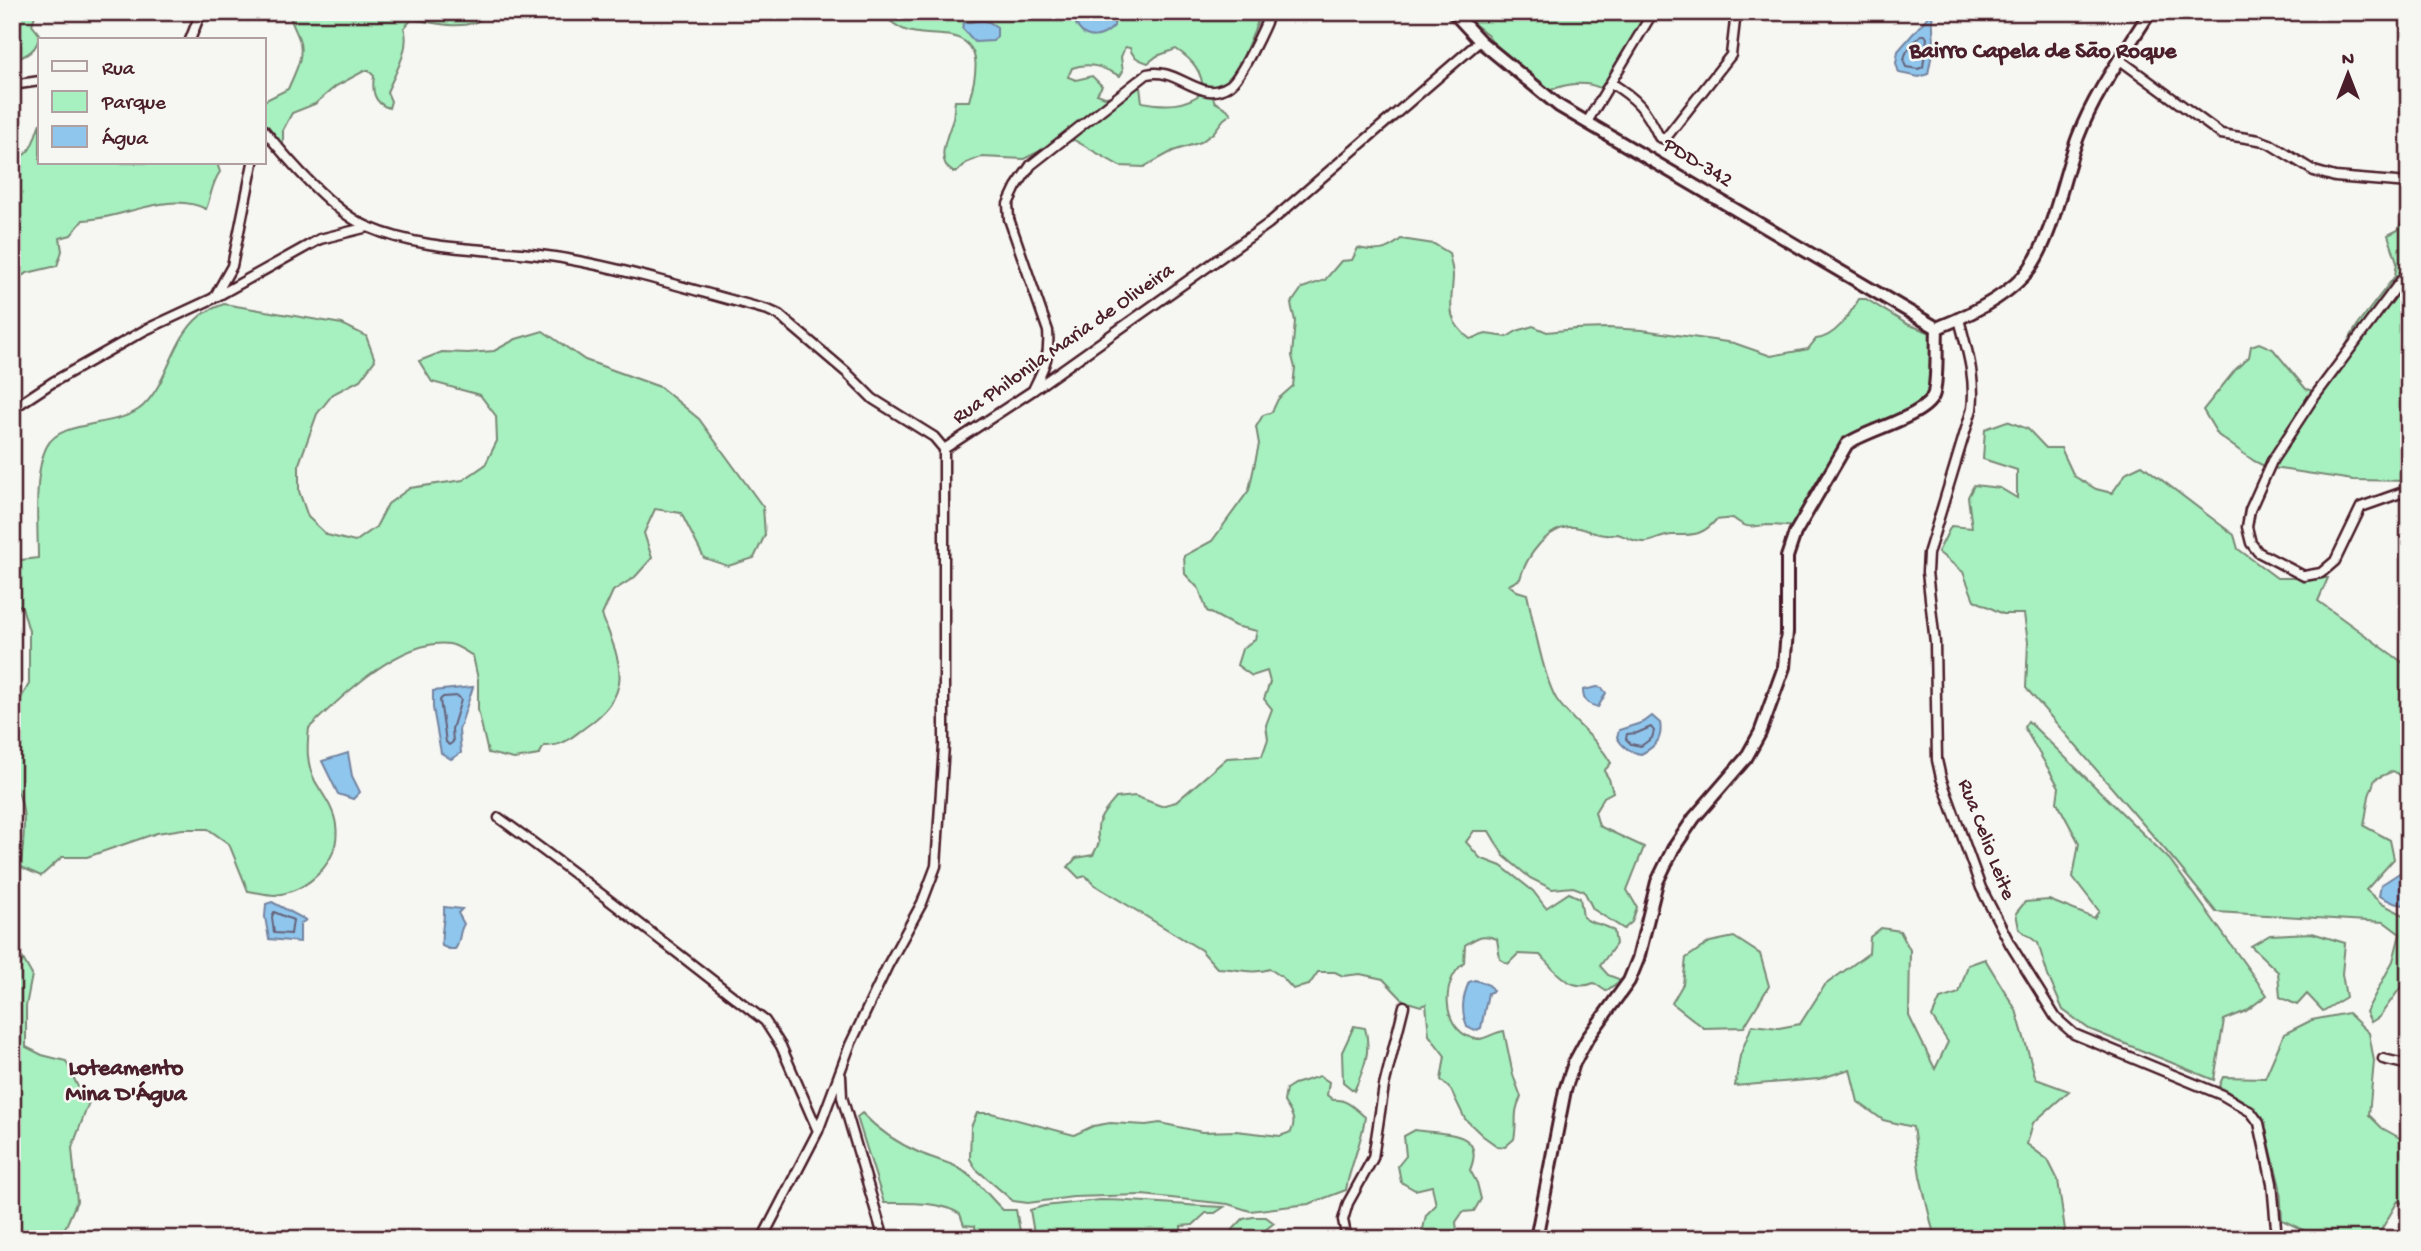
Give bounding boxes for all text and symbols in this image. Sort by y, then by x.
legend [38,38,266,164]
north arrow [2312,38,2382,108]
district label: Bairro Capela de São Roque [1909,39,2178,66]
text: N [2342,49,2354,72]
text: Rua [102,58,136,83]
text: Parque [101,92,167,117]
text: Água [102,127,149,153]
street label: PDD-342 [1657,133,1736,194]
street label: Rua Philonila Maria de Oliveira [948,258,1181,431]
street label: Rua Celio Leite [1951,776,2020,905]
district label: Loteamento Mina D'Água [65,1056,188,1109]

